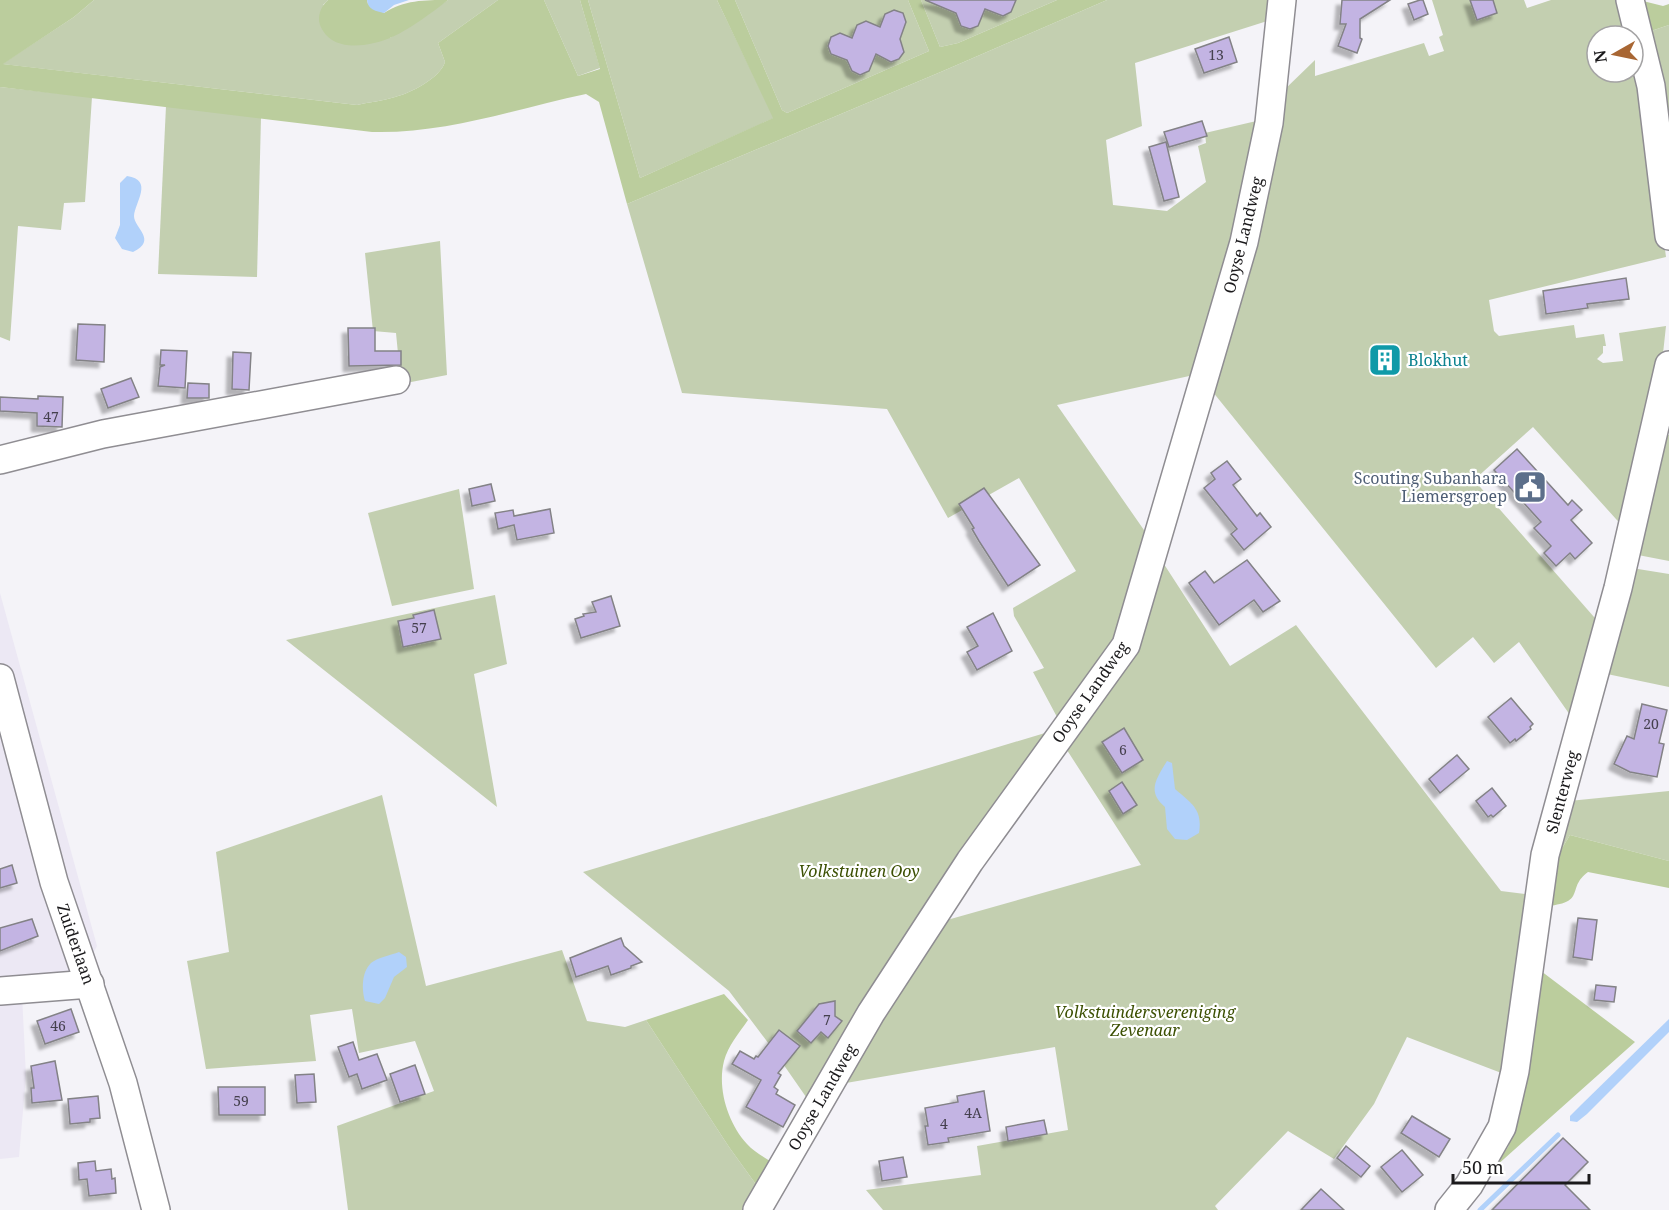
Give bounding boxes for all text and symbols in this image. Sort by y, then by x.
north arrow [1585,24,1645,84]
house number: 13 [1208,45,1224,64]
text: N [1588,48,1612,64]
street label: Ooyse Landweg [1218,174,1268,296]
building icon: Blokhut [1367,342,1403,378]
place label: Blokhut [1408,349,1468,371]
house number: 47 [43,407,59,426]
place label: Scouting Subanhara Liemersgroep [1354,467,1507,507]
public building icon: Scouting Subanhara Liemersgroep [1512,469,1548,505]
house number: 57 [411,618,427,637]
street label: Ooyse Landweg [1047,636,1134,747]
house number: 20 [1643,714,1659,733]
house number: 6 [1119,740,1127,759]
street label: Slenterweg [1540,748,1584,836]
park label: Volkstuinen Ooy [798,860,920,882]
street label: Zuiderlaan [52,901,100,987]
park label: Volkstuindersvereniging Zevenaar [1055,1001,1236,1041]
house number: 7 [823,1010,831,1029]
house number: 46 [50,1016,66,1035]
street label: Ooyse Landweg [783,1039,862,1154]
house number: 59 [233,1091,249,1110]
house number: 4A [964,1103,982,1122]
house number: 4 [940,1114,948,1133]
scale bar [1453,1147,1590,1185]
text: 50 m [1462,1155,1504,1179]

